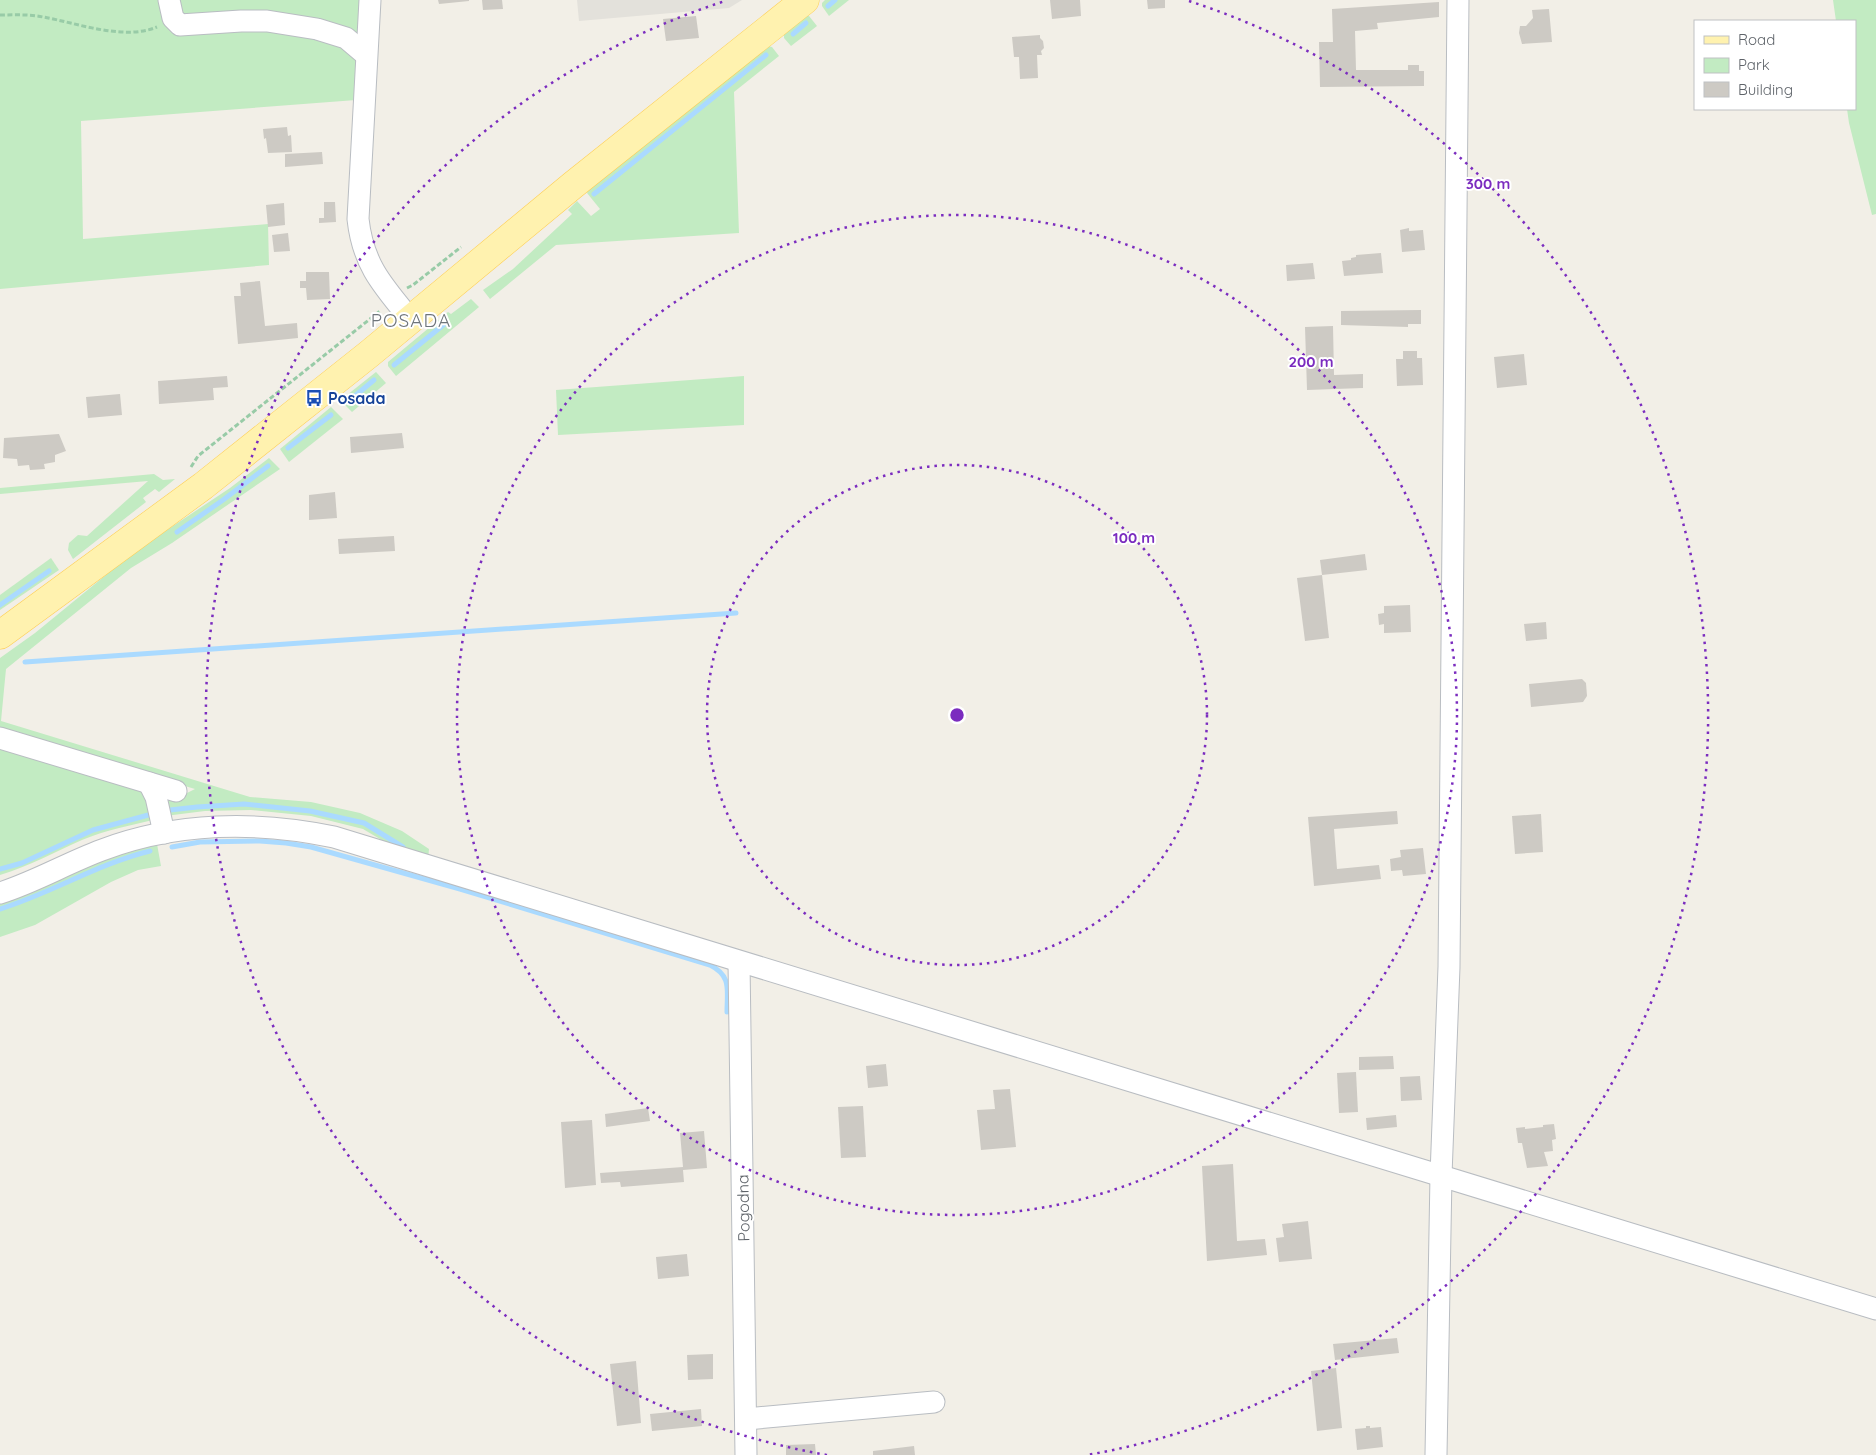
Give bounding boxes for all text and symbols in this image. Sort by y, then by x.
legend [1694,20,1856,110]
text: Road [1738,30,1775,49]
text: Park [1738,55,1770,74]
text: Building [1738,80,1793,99]
text: 300 m [1466,174,1510,193]
district label: POSADA [371,308,451,332]
text: 200 m [1289,352,1334,371]
bus stop icon: Posada [304,388,324,408]
place label: Posada [328,388,385,408]
text: 100 m [1113,528,1155,547]
centre of rings [948,706,966,724]
street label: Pogodna [732,1174,754,1242]

